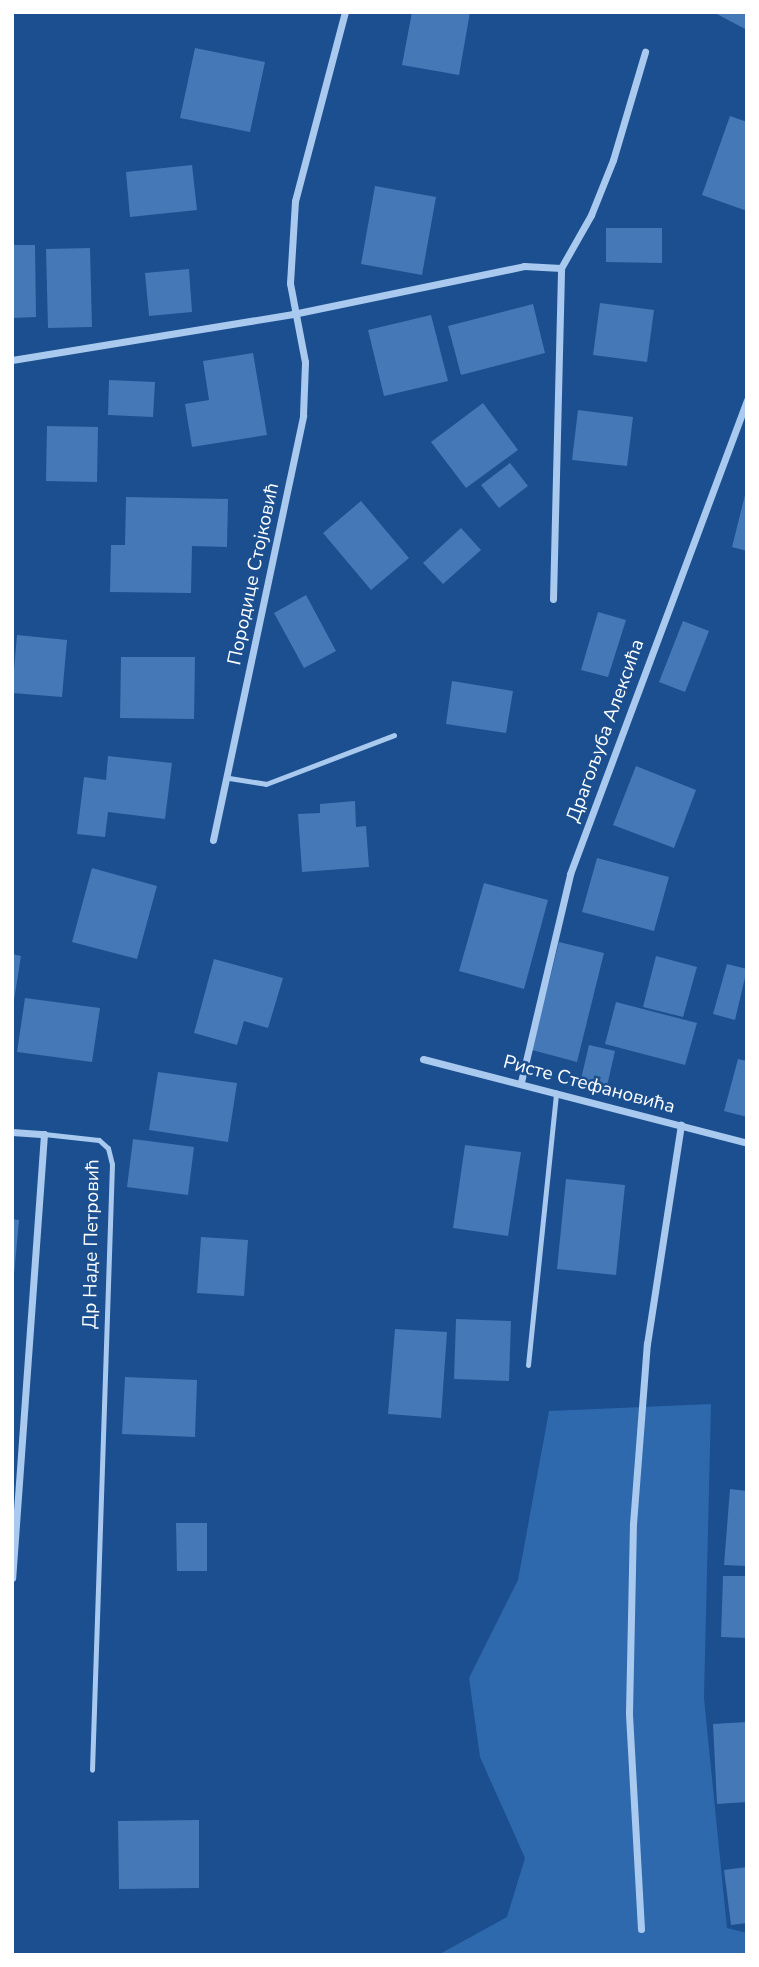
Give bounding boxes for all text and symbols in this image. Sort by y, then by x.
street label: Породице Стојковић [224,481,284,667]
street label: Драгољуба Алексића [562,636,650,826]
street label: Ристе Стефановића [501,1051,677,1119]
street label: Др Наде Петровић [79,1159,105,1329]

